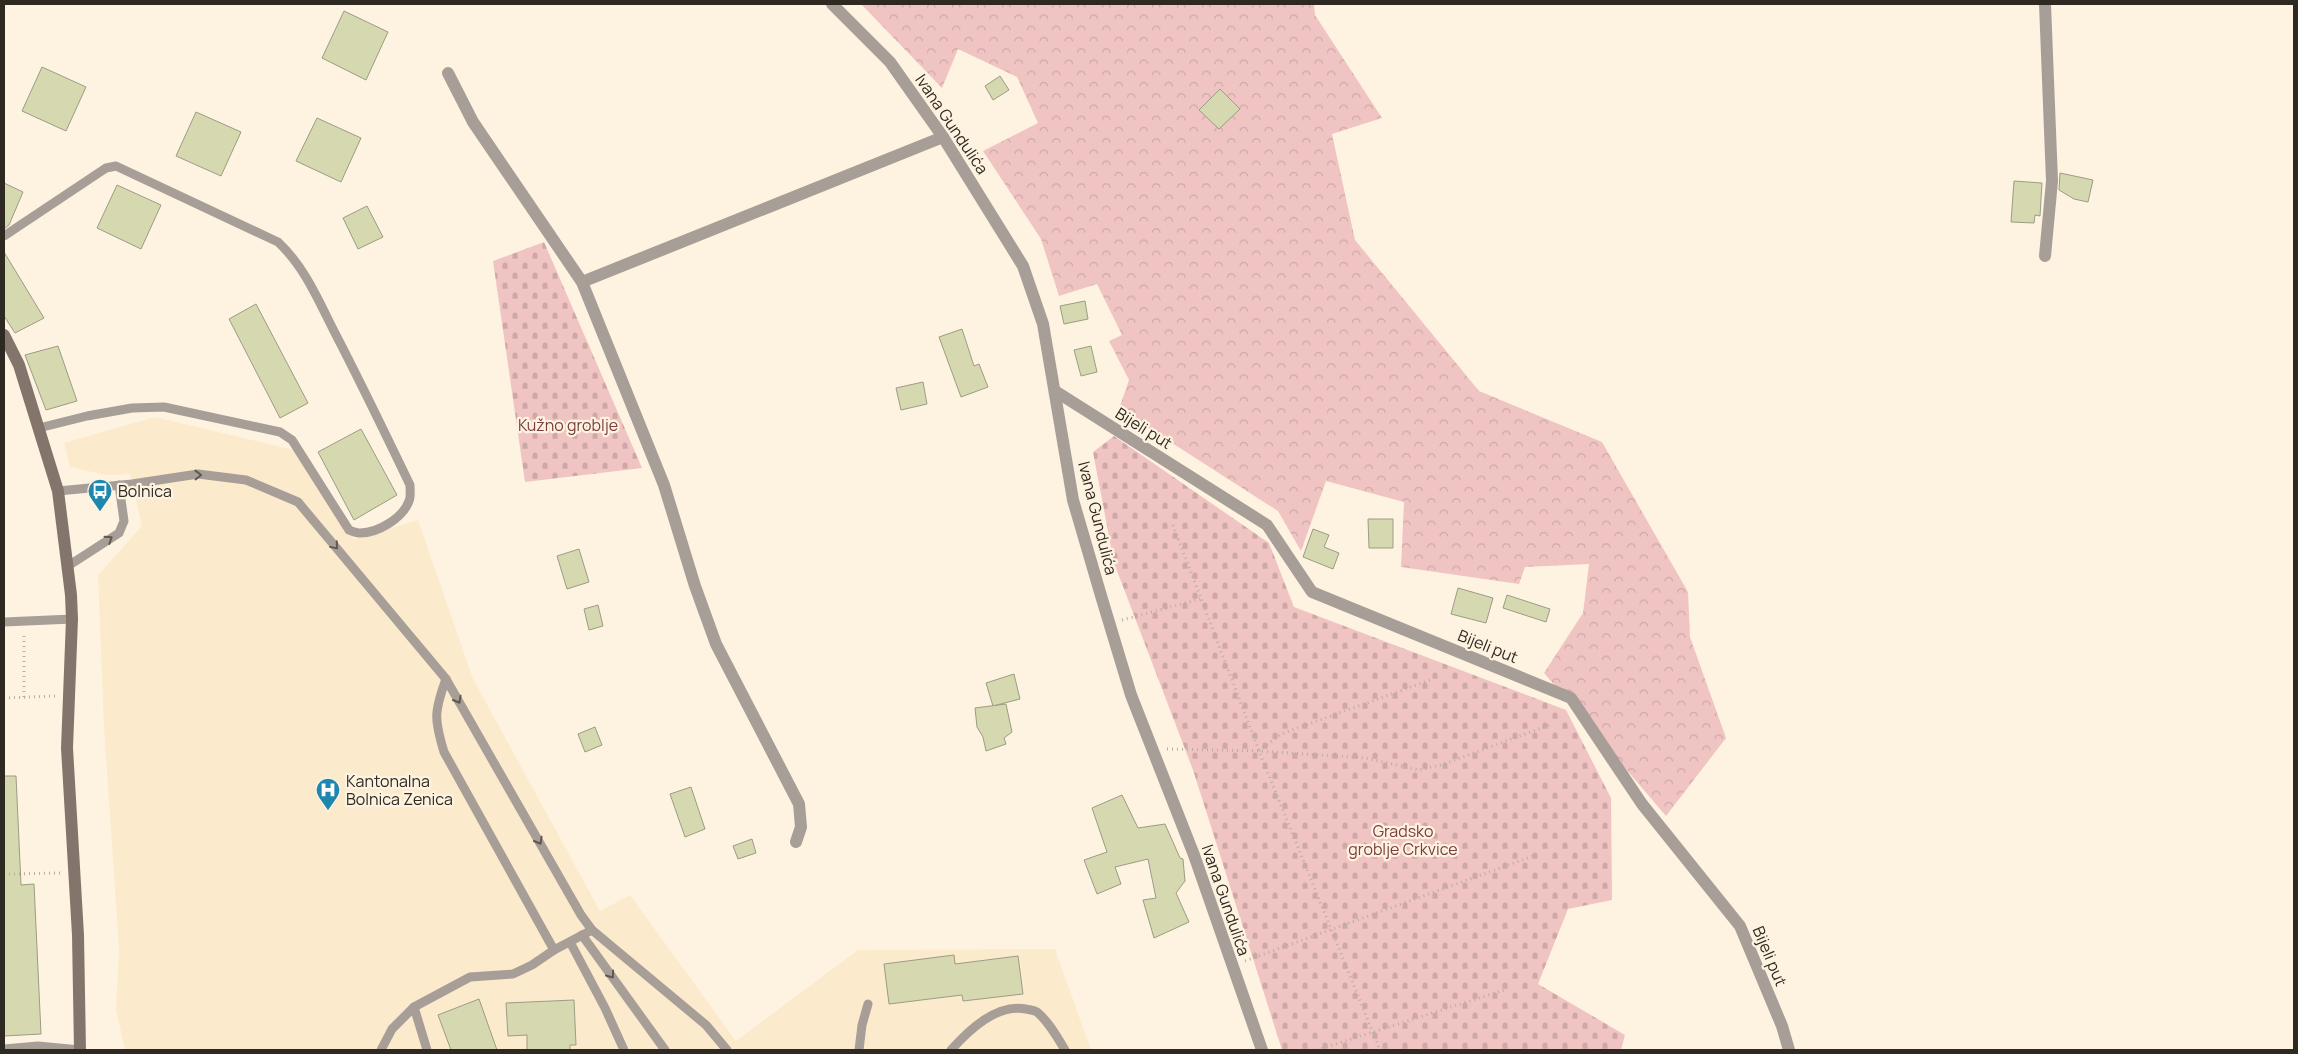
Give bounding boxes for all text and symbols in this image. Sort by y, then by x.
street label: Ivana Gundulića [910,70,994,178]
street label: Bijeli put [1111,402,1177,454]
park label: Kužno groblje [518,414,618,436]
street label: Ivana Gundulića [1073,459,1123,577]
one-way arrow [194,470,202,480]
bus stop icon: Bolnica [87,478,113,512]
place label: Bolnica [118,480,172,502]
one-way arrow [103,536,112,546]
one-way arrow [329,540,337,549]
street label: Bijeli put [1455,624,1521,668]
one-way arrow [452,695,462,704]
place label: Kantonalna Bolnica Zenica [346,770,453,810]
hospital icon: Kantonalna Bolnica Zenica [315,777,341,811]
park label: Gradsko groblje Crkvice [1348,820,1458,860]
one-way arrow [532,836,542,845]
street label: Ivana Gundulića [1197,841,1255,959]
street label: Bijeli put [1748,923,1792,989]
one-way arrow [605,969,614,979]

